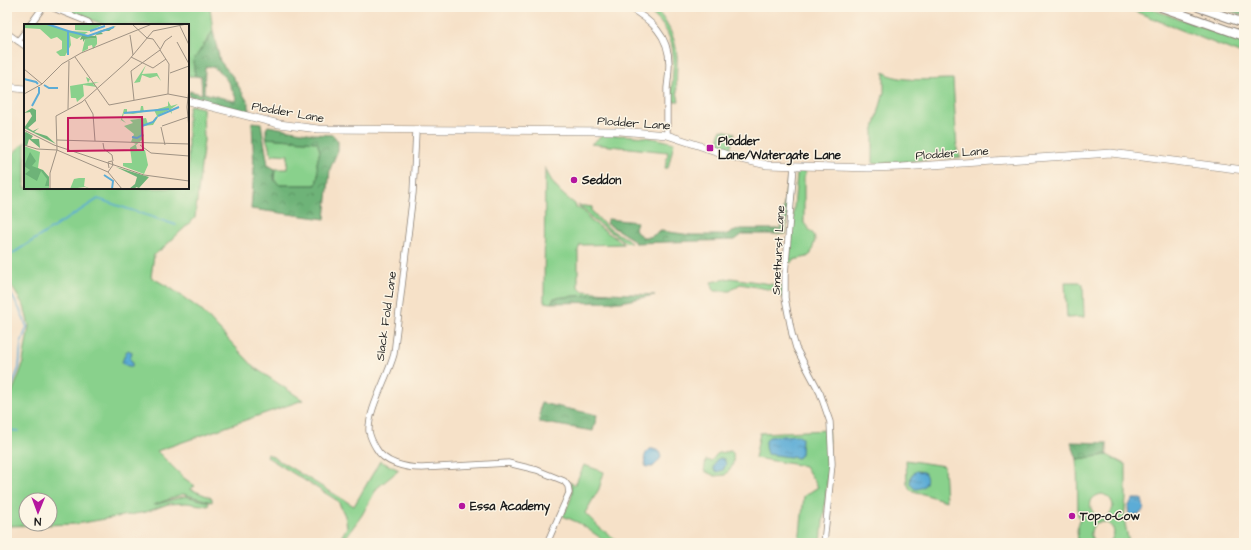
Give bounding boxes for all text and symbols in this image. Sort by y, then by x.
inset map [24,24,189,189]
street label: Plodder Lane [250,98,326,127]
street label: Plodder Lane [597,112,672,135]
place label: Plodder Lane/Watergate Lane [718,133,842,166]
street label: Plodder Lane [915,142,990,165]
marker: Plodder Lane/Watergate Lane [705,143,715,153]
place label: Seddon [581,172,621,189]
marker: Seddon [569,175,579,185]
street label: Smethurst Lane [768,204,789,295]
street label: Slack Fold Lane [372,270,401,362]
north arrow [18,492,58,532]
place label: Essa Academy [470,498,550,516]
marker: Essa Academy [457,501,467,511]
place label: Top-o-Cow [1079,508,1140,526]
marker: Top-o-Cow [1067,511,1077,521]
text: N [34,514,41,529]

